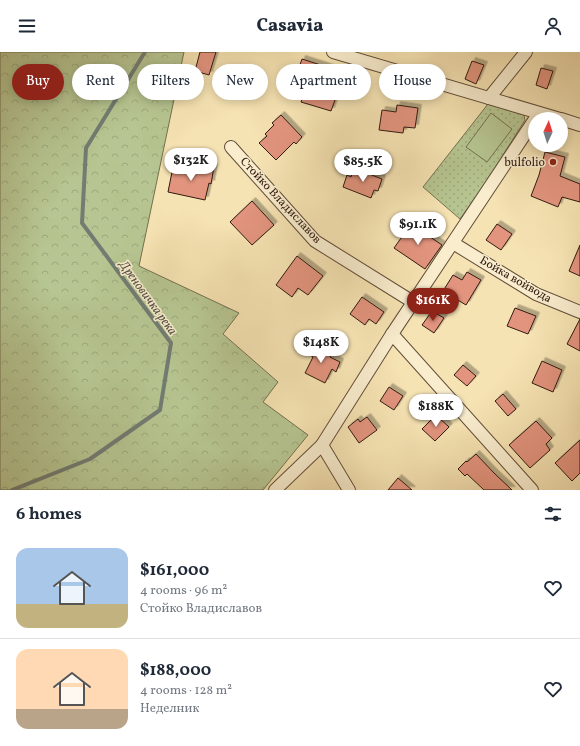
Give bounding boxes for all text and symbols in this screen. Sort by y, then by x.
text: Casavia [256,14,324,39]
icon: menu [16,15,38,37]
icon: person [542,15,564,37]
chip: Buy [12,64,64,100]
chip: Rent [72,64,129,100]
chip: Filters [137,64,204,100]
chip: New [212,64,268,100]
chip: Apartment [276,64,371,100]
chip: House [379,64,446,100]
north arrow [528,112,568,152]
map controls [528,112,568,152]
pin: $132K [163,148,219,182]
pin: $85.5K [330,149,396,183]
text: $132K [173,152,209,170]
text: $85.5K [343,153,383,171]
street label: Стойко Владиславов [236,154,325,247]
place label: bulfolio [504,155,545,171]
marker: bulfolio [548,157,558,167]
pin: $91.1K [385,212,451,246]
text: $91.1K [399,216,437,234]
street label: Бойка войвода [476,253,555,307]
water label: Дреновичка река [114,256,181,339]
pin: $161K [405,288,461,322]
text: $161K [416,292,450,310]
pin: $148K [293,330,349,364]
text: $148K [303,334,339,352]
pin: $188K [408,394,464,428]
text: $188K [418,398,454,416]
text: 6 homes [16,503,82,526]
icon: filters [542,503,564,525]
text: $161,000 [140,559,209,582]
icon: home [48,564,96,612]
icon: heart [542,577,564,599]
text: 4 rooms · 96 m² [140,582,227,600]
text: Стойко Владиславов [140,600,262,618]
text: $188,000 [140,659,211,682]
icon: home [48,665,96,713]
icon: heart [542,678,564,700]
text: 4 rooms · 128 m² [140,682,232,700]
text: Неделник [140,700,199,718]

